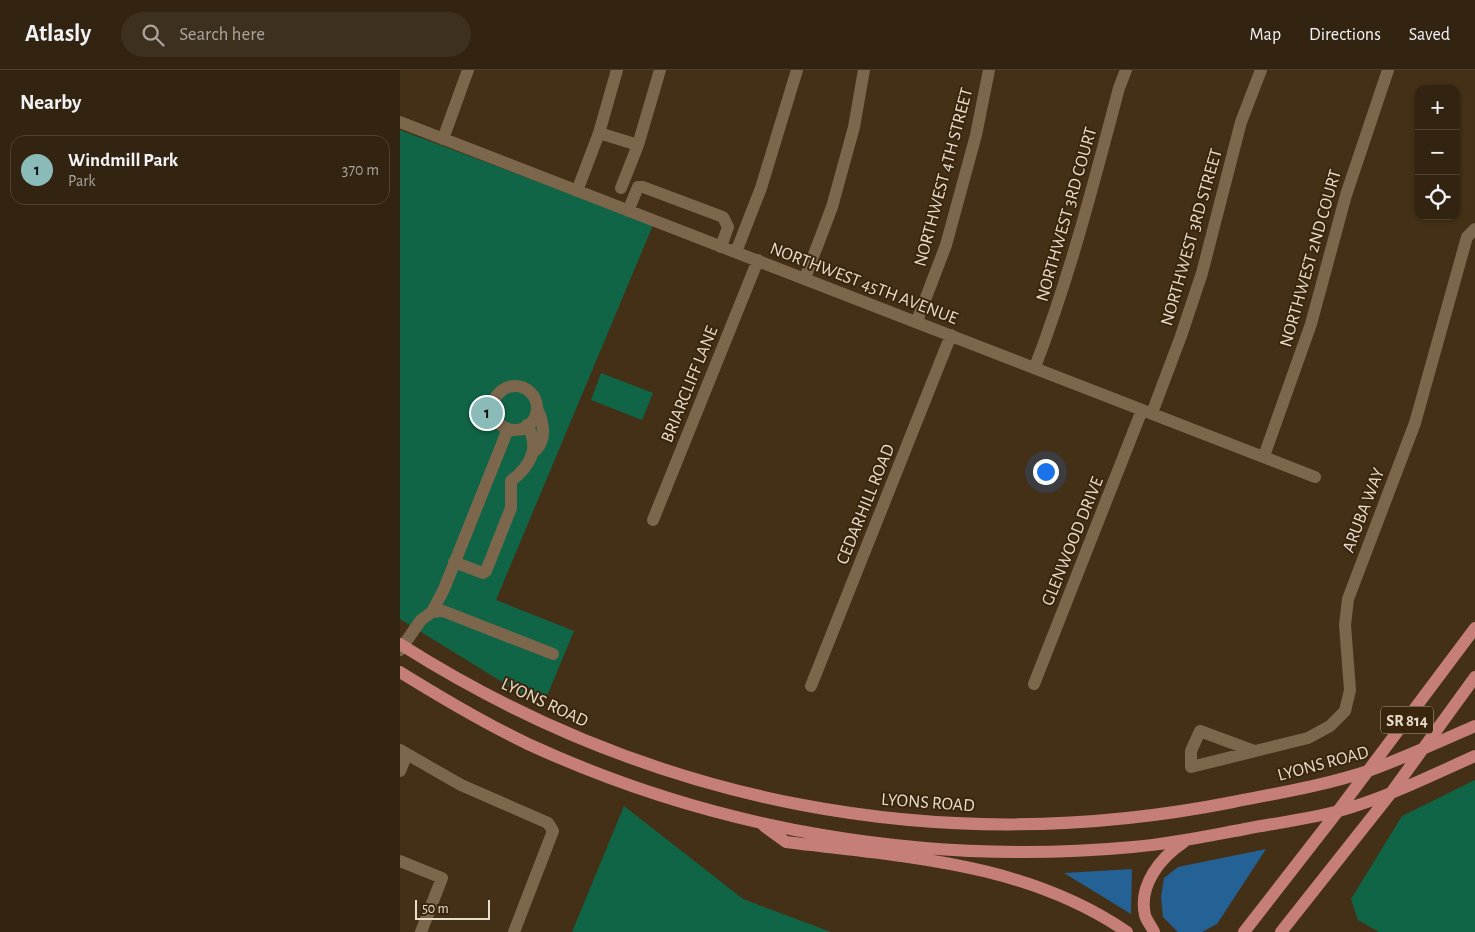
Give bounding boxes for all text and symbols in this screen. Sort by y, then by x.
search box [121,12,471,57]
icon: search [139,21,167,49]
text: Atlasly [25,22,91,46]
text: Search here [179,25,265,44]
text: Map [1250,26,1281,44]
text: Directions [1309,26,1381,44]
text: Saved [1409,26,1450,44]
map controls [1415,85,1460,220]
button: + [1415,85,1460,130]
street label: NORTHWEST 4TH STREET [911,86,977,269]
text: Nearby [20,92,81,113]
street label: NORTHWEST 3RD COURT [1033,125,1101,304]
button: − [1415,130,1460,175]
street label: NORTHWEST 3RD STREET [1158,146,1226,328]
text: Windmill Park [68,151,178,170]
text: 1 [34,162,40,178]
text: 370 m [342,162,379,178]
street label: NORTHWEST 2ND COURT [1277,167,1345,349]
text: Park [68,173,96,189]
button: locate [1415,175,1460,220]
street label: NORTHWEST 45TH AVENUE [767,240,960,328]
street label: BRIARCLIFF LANE [658,323,722,445]
pin: 1 [471,394,503,432]
street label: CEDARHILL ROAD [834,442,898,567]
your location [1033,459,1059,485]
street label: ARUBA WAY [1340,465,1388,555]
street label: GLENWOOD DRIVE [1039,474,1107,608]
street label: LYONS ROAD [498,675,591,731]
road number: SR 814 [1381,706,1433,734]
street label: LYONS ROAD [1276,743,1371,785]
street label: LYONS ROAD [881,791,975,815]
scale bar [415,897,490,920]
text: 50 m [422,902,449,916]

